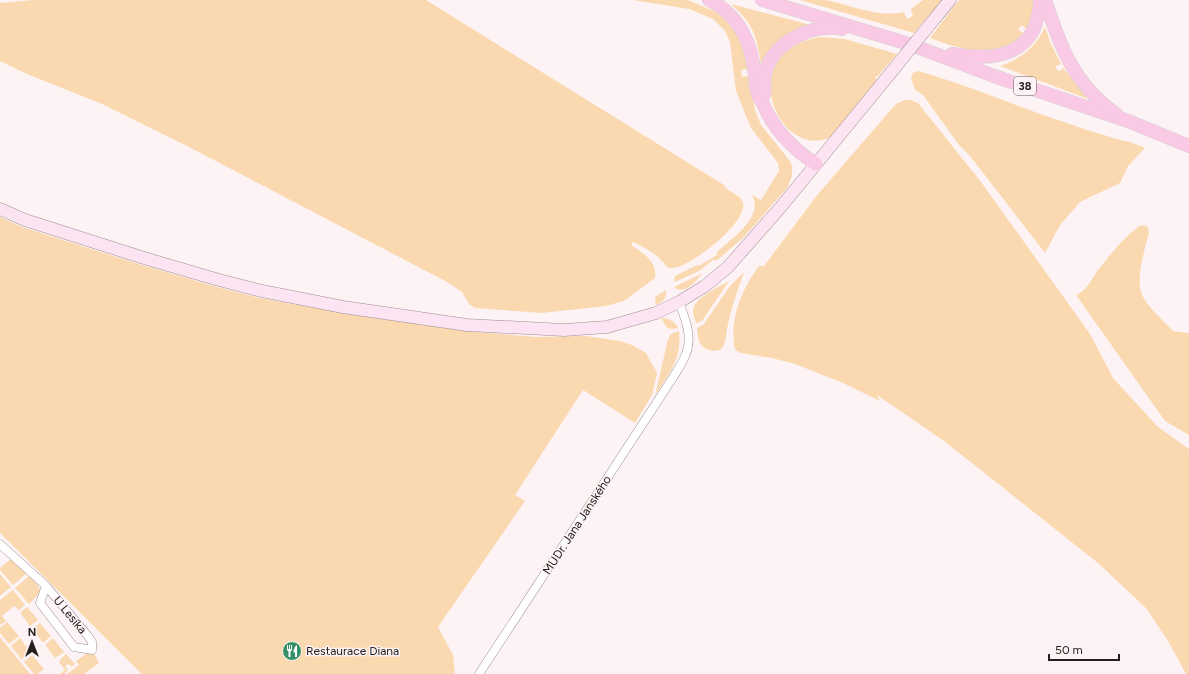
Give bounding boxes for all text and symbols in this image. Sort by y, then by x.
road number: 38 [1014,77,1036,95]
street label: MUDr. Jana Janského [540,473,614,577]
street label: U Lesíka [50,593,90,637]
north arrow [12,622,52,662]
text: N [28,626,36,639]
scale bar [1049,636,1119,662]
restaurant icon: Restaurace Diana [281,640,303,662]
text: 50 m [1055,643,1083,657]
place label: Restaurace Diana [306,644,399,658]

